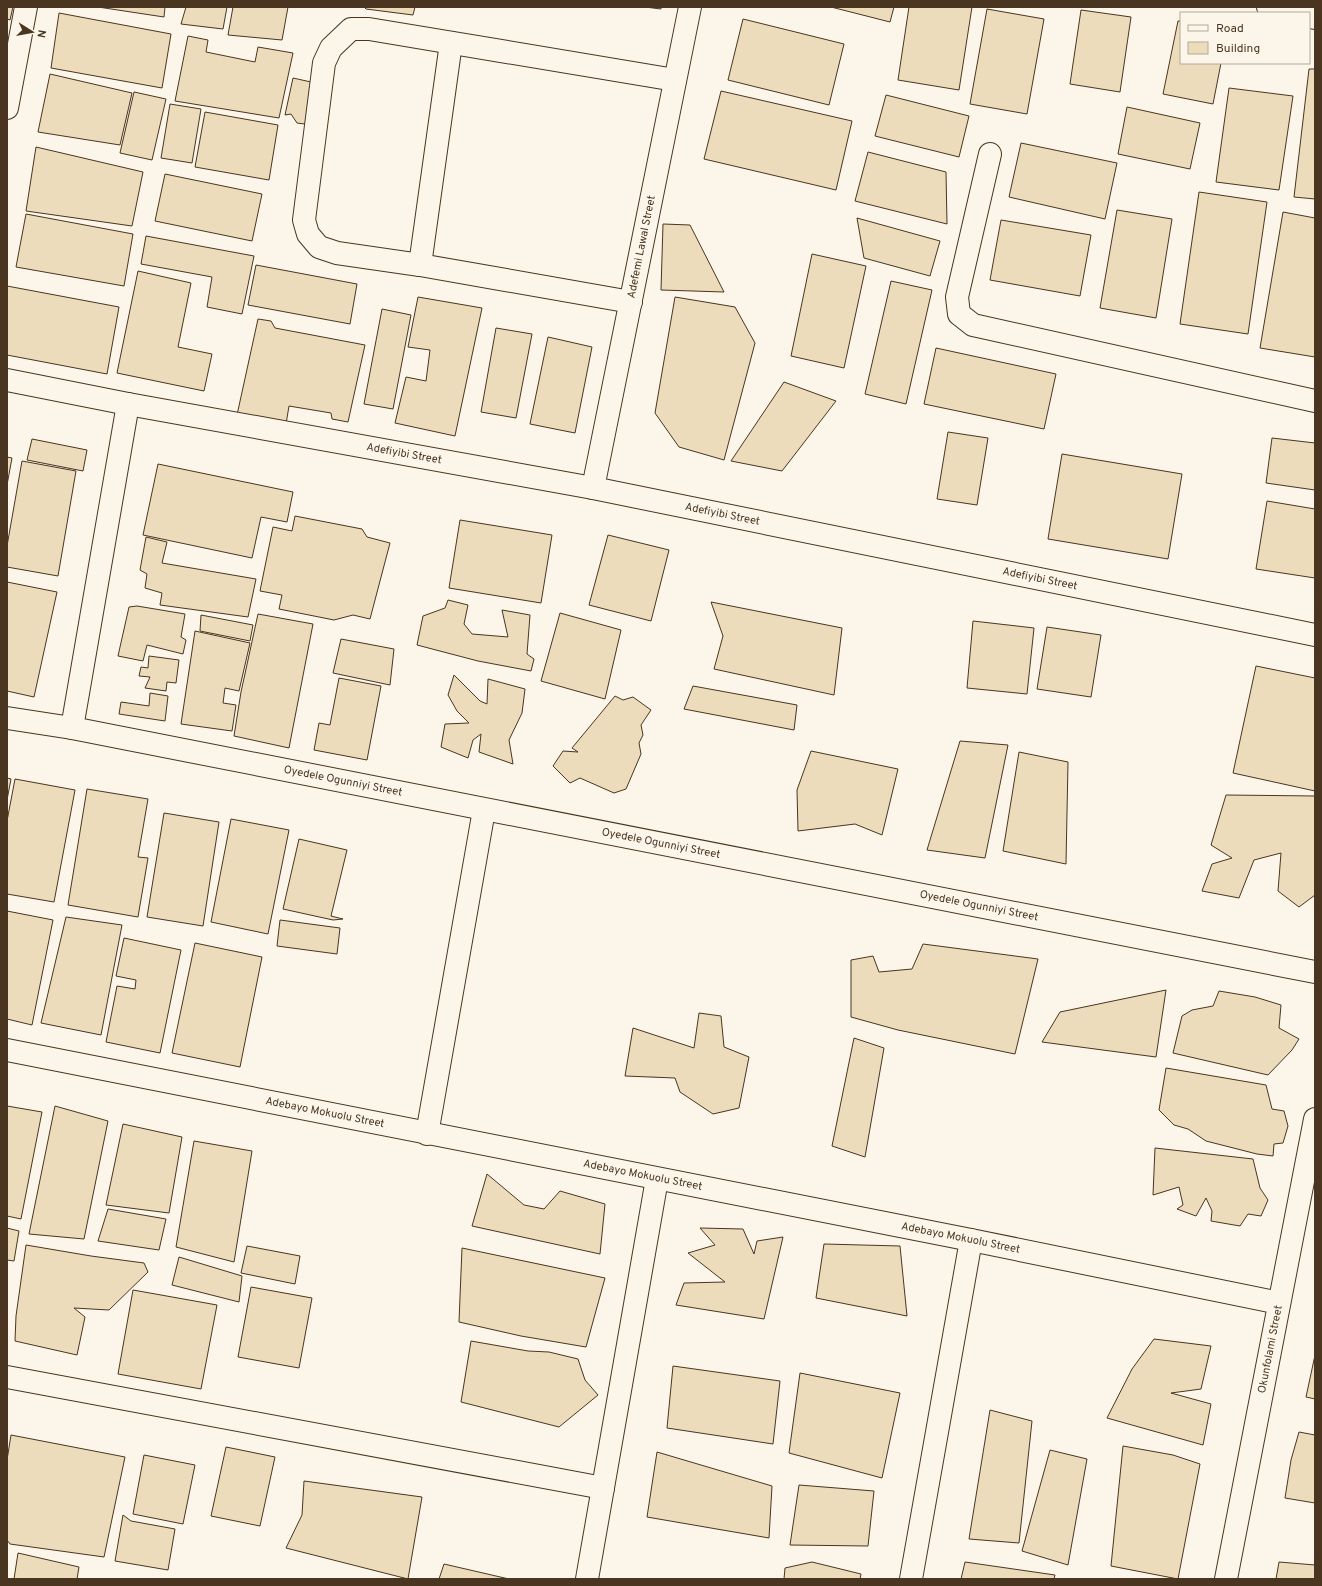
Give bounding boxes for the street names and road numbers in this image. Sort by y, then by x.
street label: Adefemi Lawal Street [624,194,659,300]
street label: Adefiyibi Street [365,440,443,468]
street label: Adefiyibi Street [684,500,761,529]
street label: Adefiyibi Street [1001,565,1079,593]
street label: Oyedele Ogunniyi Street [283,763,404,800]
street label: Oyedele Ogunniyi Street [600,825,722,862]
street label: Oyedele Ogunniyi Street [918,888,1039,925]
street label: Adebayo Mokuolu Street [264,1094,386,1131]
street label: Adebayo Mokuolu Street [582,1157,704,1194]
street label: Adebayo Mokuolu Street [900,1219,1021,1257]
street label: Okunfolami Street [1255,1304,1286,1395]

